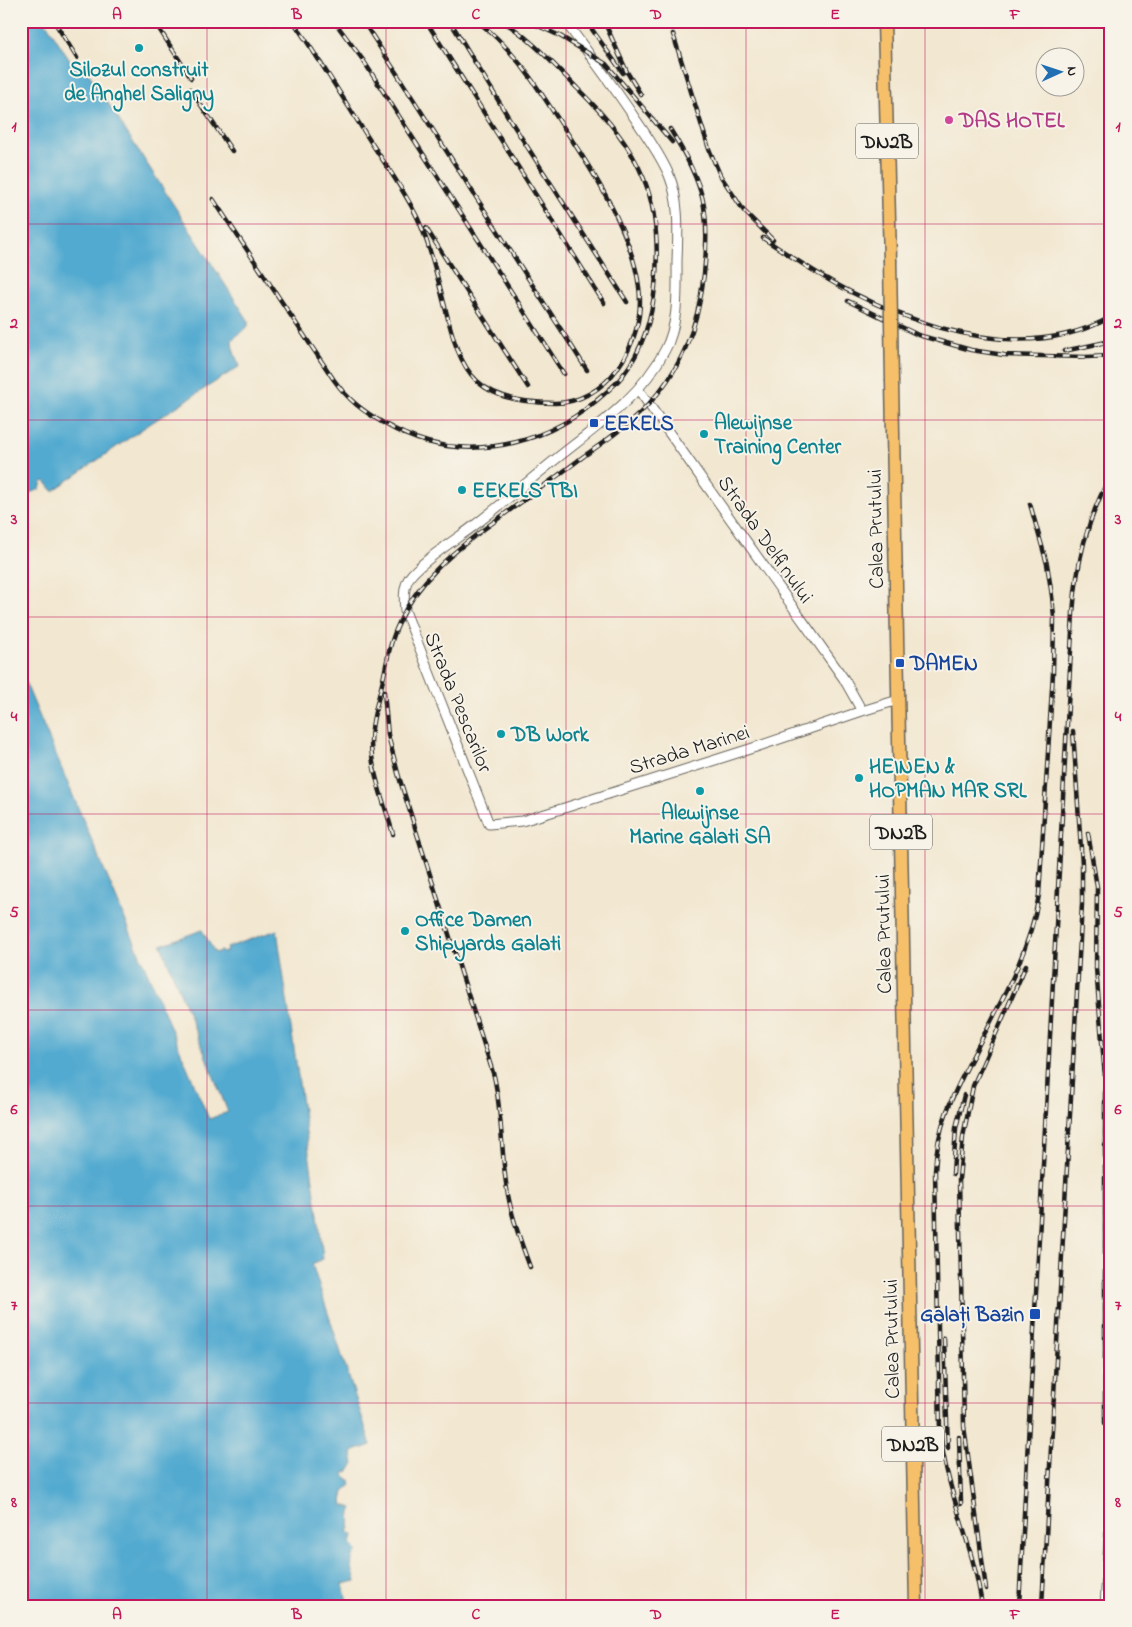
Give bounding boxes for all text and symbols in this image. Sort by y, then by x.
text: A [112,3,122,27]
text: B [291,3,303,27]
text: C [472,3,481,27]
text: D [649,3,662,27]
text: E [830,3,840,27]
text: F [1009,3,1021,27]
marker: Silozul construit de Anghel Saligny [133,42,145,54]
north arrow [1034,48,1084,98]
place label: Silozul construit de Anghel Saligny [64,56,214,112]
text: N [1061,66,1082,77]
place label: DAS HOTEL [958,107,1066,137]
marker: DAS HOTEL [943,114,955,126]
text: 1 [11,115,17,139]
text: 1 [1115,115,1121,139]
road number: DN2B [856,124,918,158]
text: 2 [9,312,18,336]
text: 2 [1113,312,1122,336]
place label: Alewijnse Training Center [714,409,842,465]
place label: EEKELS [604,410,674,440]
marker: EEKELS [588,417,600,429]
marker: Alewijnse Training Center [698,428,710,440]
street label: Calea Prutului [861,469,893,589]
street label: Strada Delfinului [709,470,820,610]
place label: EEKELS TBI [472,477,578,507]
marker: EEKELS TBI [456,484,468,496]
text: 3 [10,508,18,532]
text: 3 [1114,508,1122,532]
street label: Strada Pescarilor [415,628,499,778]
place label: DAMEN [909,650,978,680]
marker: DAMEN [894,657,906,669]
text: 4 [10,705,18,729]
text: 4 [1114,705,1122,729]
street label: Strada Marinei [626,718,754,783]
place label: DB Work [510,721,590,751]
marker: DB Work [495,728,507,740]
place label: HEINEN & HOPMAN MAR SRL [869,753,1028,807]
marker: HEINEN & HOPMAN MAR SRL [853,772,865,784]
marker: Alewijnse Marine Galati SA [694,785,706,797]
place label: Alewijnse Marine Galati SA [629,799,771,853]
road number: DN2B [870,814,932,850]
street label: Calea Prutului [869,874,901,994]
text: 5 [9,901,19,925]
text: 5 [1113,901,1123,925]
place label: Office Damen Shipyards Galati [415,906,561,962]
marker: Office Damen Shipyards Galati [399,925,411,937]
text: 6 [9,1098,18,1122]
text: 6 [1113,1098,1122,1122]
street label: Calea Prutului [877,1279,909,1399]
text: 7 [11,1294,18,1318]
text: 7 [1115,1294,1122,1318]
place label: Galați Bazin [920,1301,1024,1331]
marker: Galați Bazin [1028,1307,1042,1321]
road number: DN2B [882,1426,944,1462]
text: 8 [10,1491,17,1515]
text: 8 [1114,1491,1121,1515]
text: A [112,1603,122,1627]
text: B [291,1603,303,1627]
text: C [472,1603,481,1627]
text: D [649,1603,662,1627]
text: E [830,1603,840,1627]
text: F [1009,1603,1021,1627]

